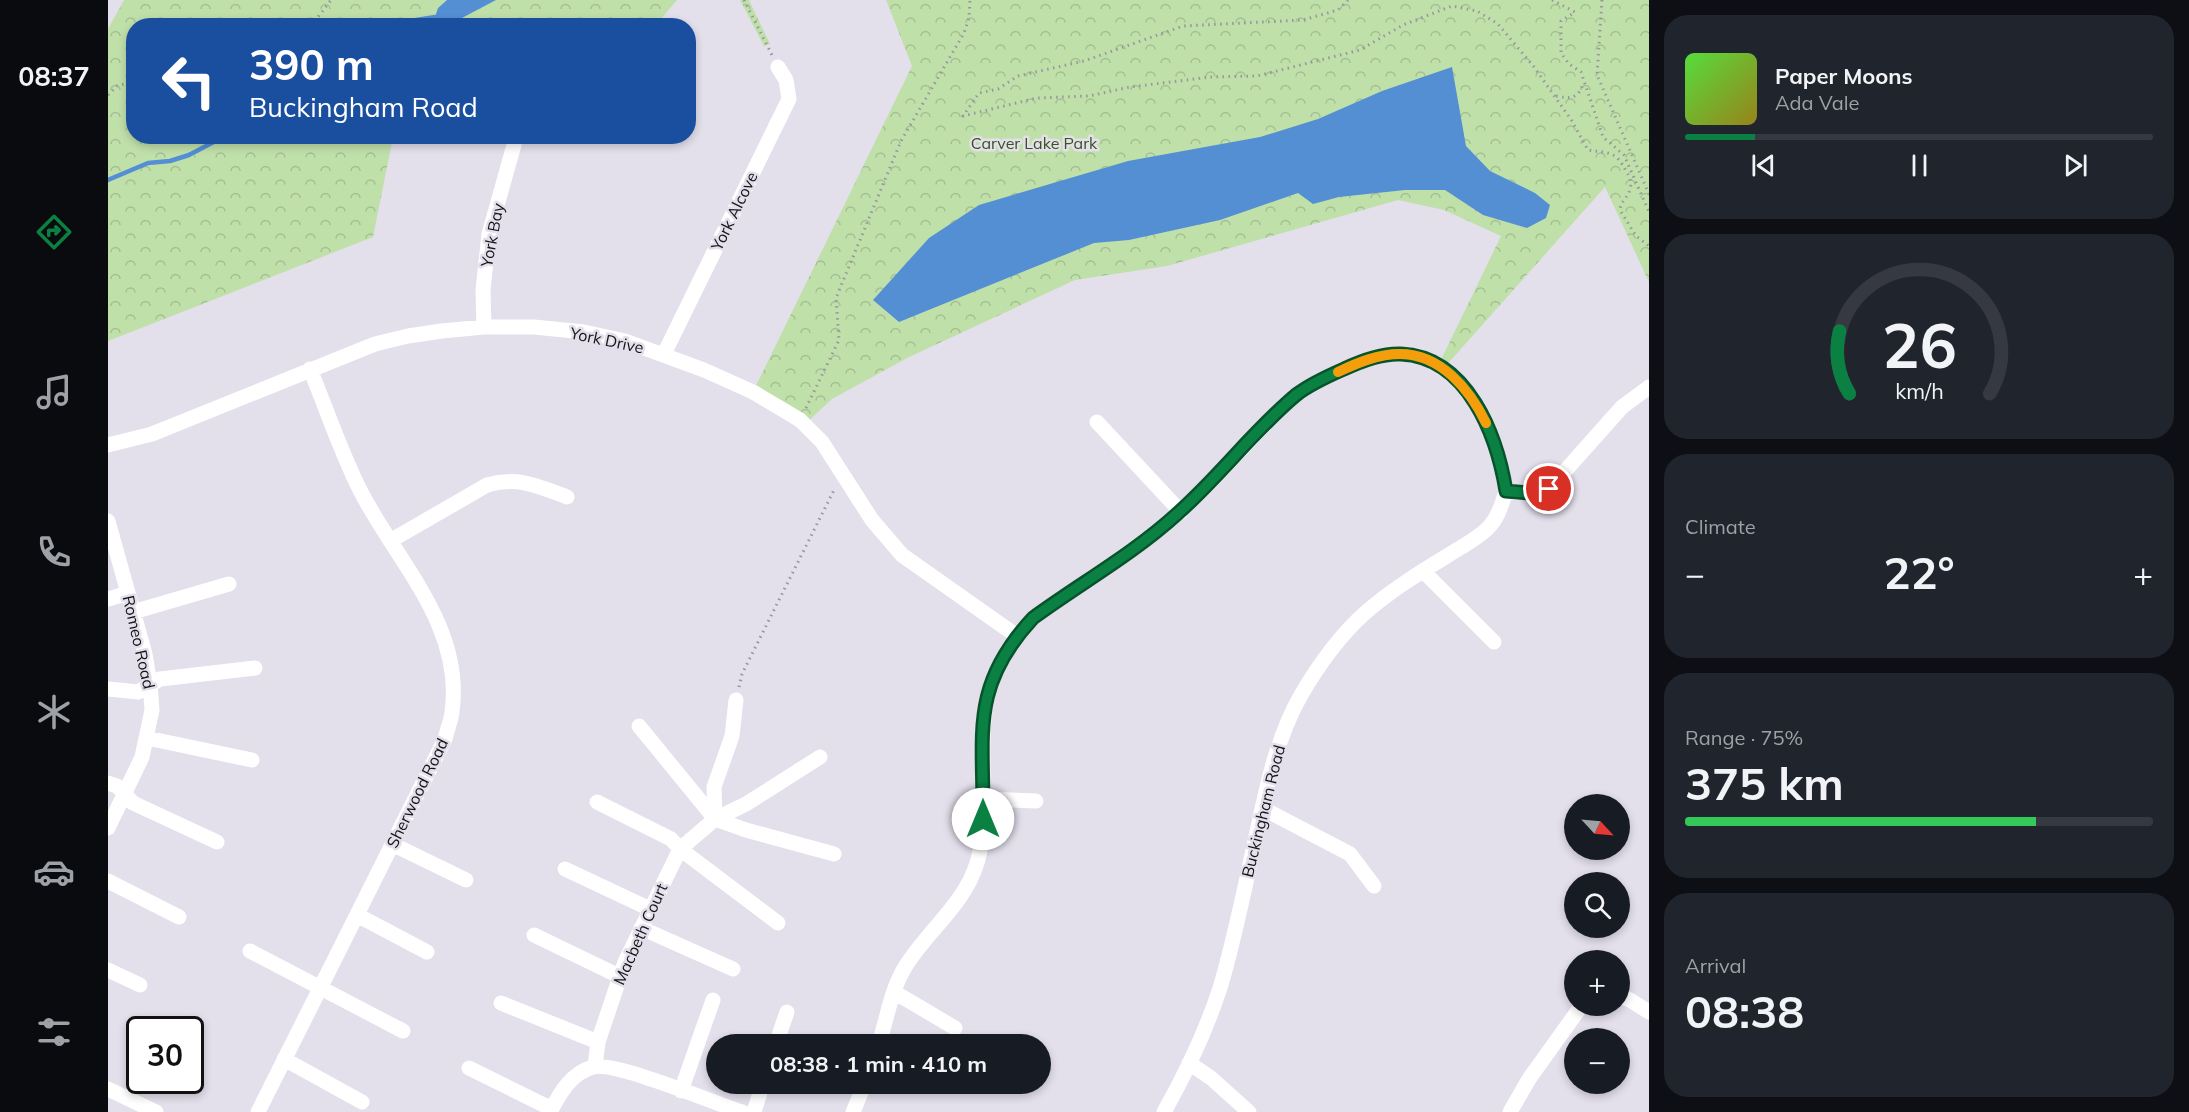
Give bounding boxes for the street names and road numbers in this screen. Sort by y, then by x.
street label: York Alcove [706,168,762,255]
street label: York Bay [476,201,508,270]
street label: York Drive [568,322,645,358]
street label: Romeo Road [119,593,159,691]
street label: Sherwood Road [382,735,452,851]
street label: Buckingham Road [1237,743,1289,879]
street label: Macbeth Court [609,880,672,988]

